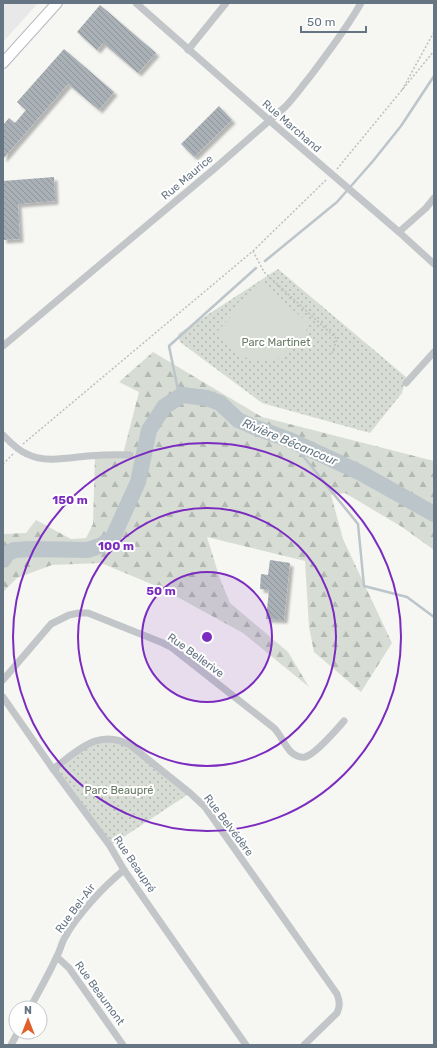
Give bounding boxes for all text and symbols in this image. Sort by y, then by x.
scale bar [301,8,366,34]
text: 50 m [307,15,335,29]
street label: Rue Marchand [260,97,324,155]
street label: Rue Maurice [159,152,216,203]
park label: Parc Martinet [242,336,311,349]
water label: Rivière Bécancour [240,416,340,469]
text: 150 m [52,493,88,507]
text: 100 m [98,539,134,553]
text: 50 m [146,584,176,598]
centre of rings [200,630,214,644]
street label: Rue Bellerive [165,631,226,680]
park label: Parc Beaupré [85,784,153,797]
street label: Rue Belvédère [201,792,256,859]
street label: Rue Beaupré [111,833,158,895]
street label: Rue Bel-Air [53,881,99,935]
street label: Rue Beaumont [72,959,128,1028]
north arrow [8,1000,48,1040]
text: N [24,1004,32,1017]

